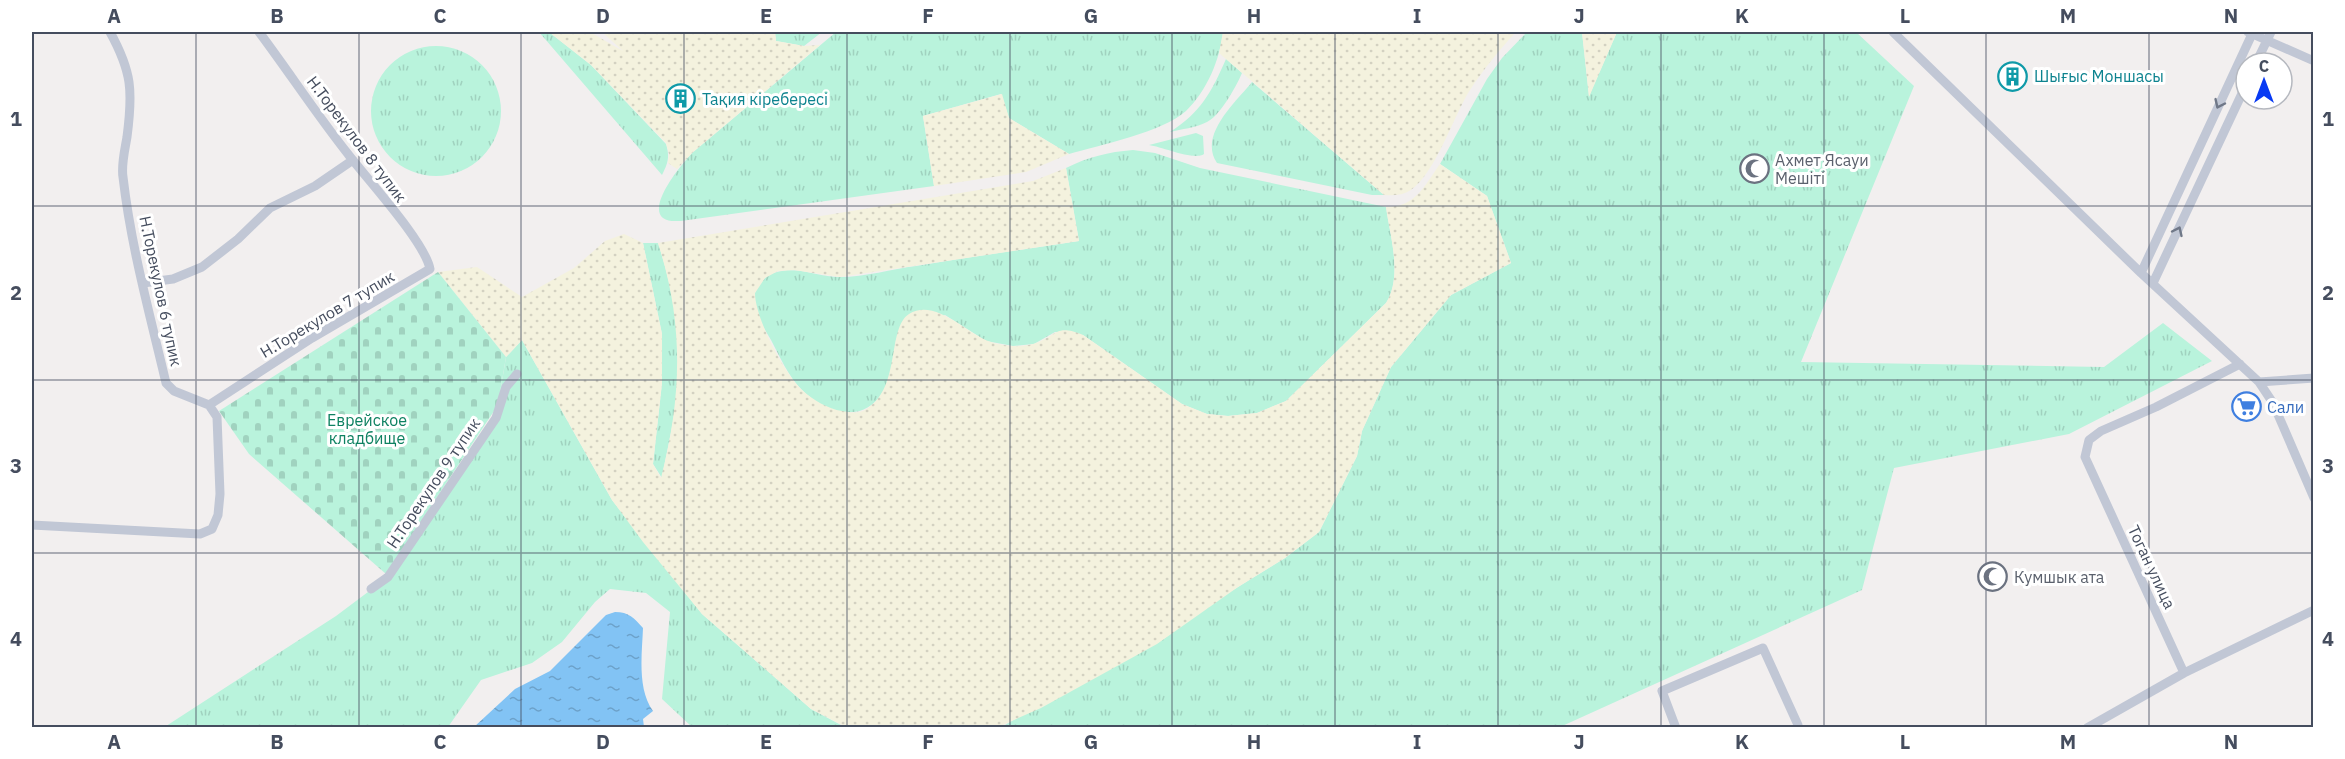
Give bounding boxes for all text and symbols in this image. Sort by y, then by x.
text: A [107,2,121,29]
text: B [270,2,284,29]
text: C [433,2,447,29]
text: D [596,2,610,29]
text: E [760,2,772,29]
text: F [922,2,934,29]
text: G [1084,2,1098,29]
text: H [1247,2,1261,29]
text: I [1413,2,1421,29]
text: J [1573,2,1585,29]
text: K [1735,2,1749,29]
text: L [1900,2,1910,29]
text: M [2060,2,2076,29]
text: N [2224,2,2238,29]
north arrow [2234,51,2294,111]
text: С [2259,56,2269,76]
building icon: Шығыс Моншасы [1997,60,2029,92]
place label: Шығыс Моншасы [2034,66,2164,86]
street label: Н.Торекулов 8 тупик [303,72,411,206]
building icon: Тақия кіребересі [665,83,697,115]
place label: Тақия кіребересі [702,89,828,109]
one-way arrow [2215,97,2227,108]
text: 1 [10,105,22,132]
text: 1 [2322,105,2334,132]
place label: Ахмет Ясауи Мешіті [1775,150,1869,188]
mosque icon: Ахмет Ясауи Мешіті [1738,153,1770,185]
street label: Н.Торекулов 6 тупик [135,214,187,368]
one-way arrow [2171,226,2183,237]
street label: Н.Торекулов 7 тупик [256,266,398,362]
text: 2 [10,279,22,306]
text: 2 [2322,279,2334,306]
supermarket icon: Сали [2230,391,2262,423]
place label: Сали [2267,397,2304,417]
park label: Еврейское кладбище [327,410,407,448]
street label: Н.Торекулов 9 тупик [382,414,484,552]
text: 3 [10,452,22,479]
text: 3 [2322,452,2334,479]
street label: Тоган улица [2124,522,2180,612]
mosque icon: Кумшык ата [1977,561,2009,593]
place label: Кумшык ата [2014,567,2105,587]
text: 4 [10,625,22,652]
text: 4 [2322,625,2334,652]
text: A [107,728,121,755]
text: B [270,728,284,755]
text: C [433,728,447,755]
text: D [596,728,610,755]
text: E [760,728,772,755]
text: F [922,728,934,755]
text: G [1084,728,1098,755]
text: H [1247,728,1261,755]
text: I [1413,728,1421,755]
text: J [1573,728,1585,755]
text: K [1735,728,1749,755]
text: L [1900,728,1910,755]
text: M [2060,728,2076,755]
text: N [2224,728,2238,755]

